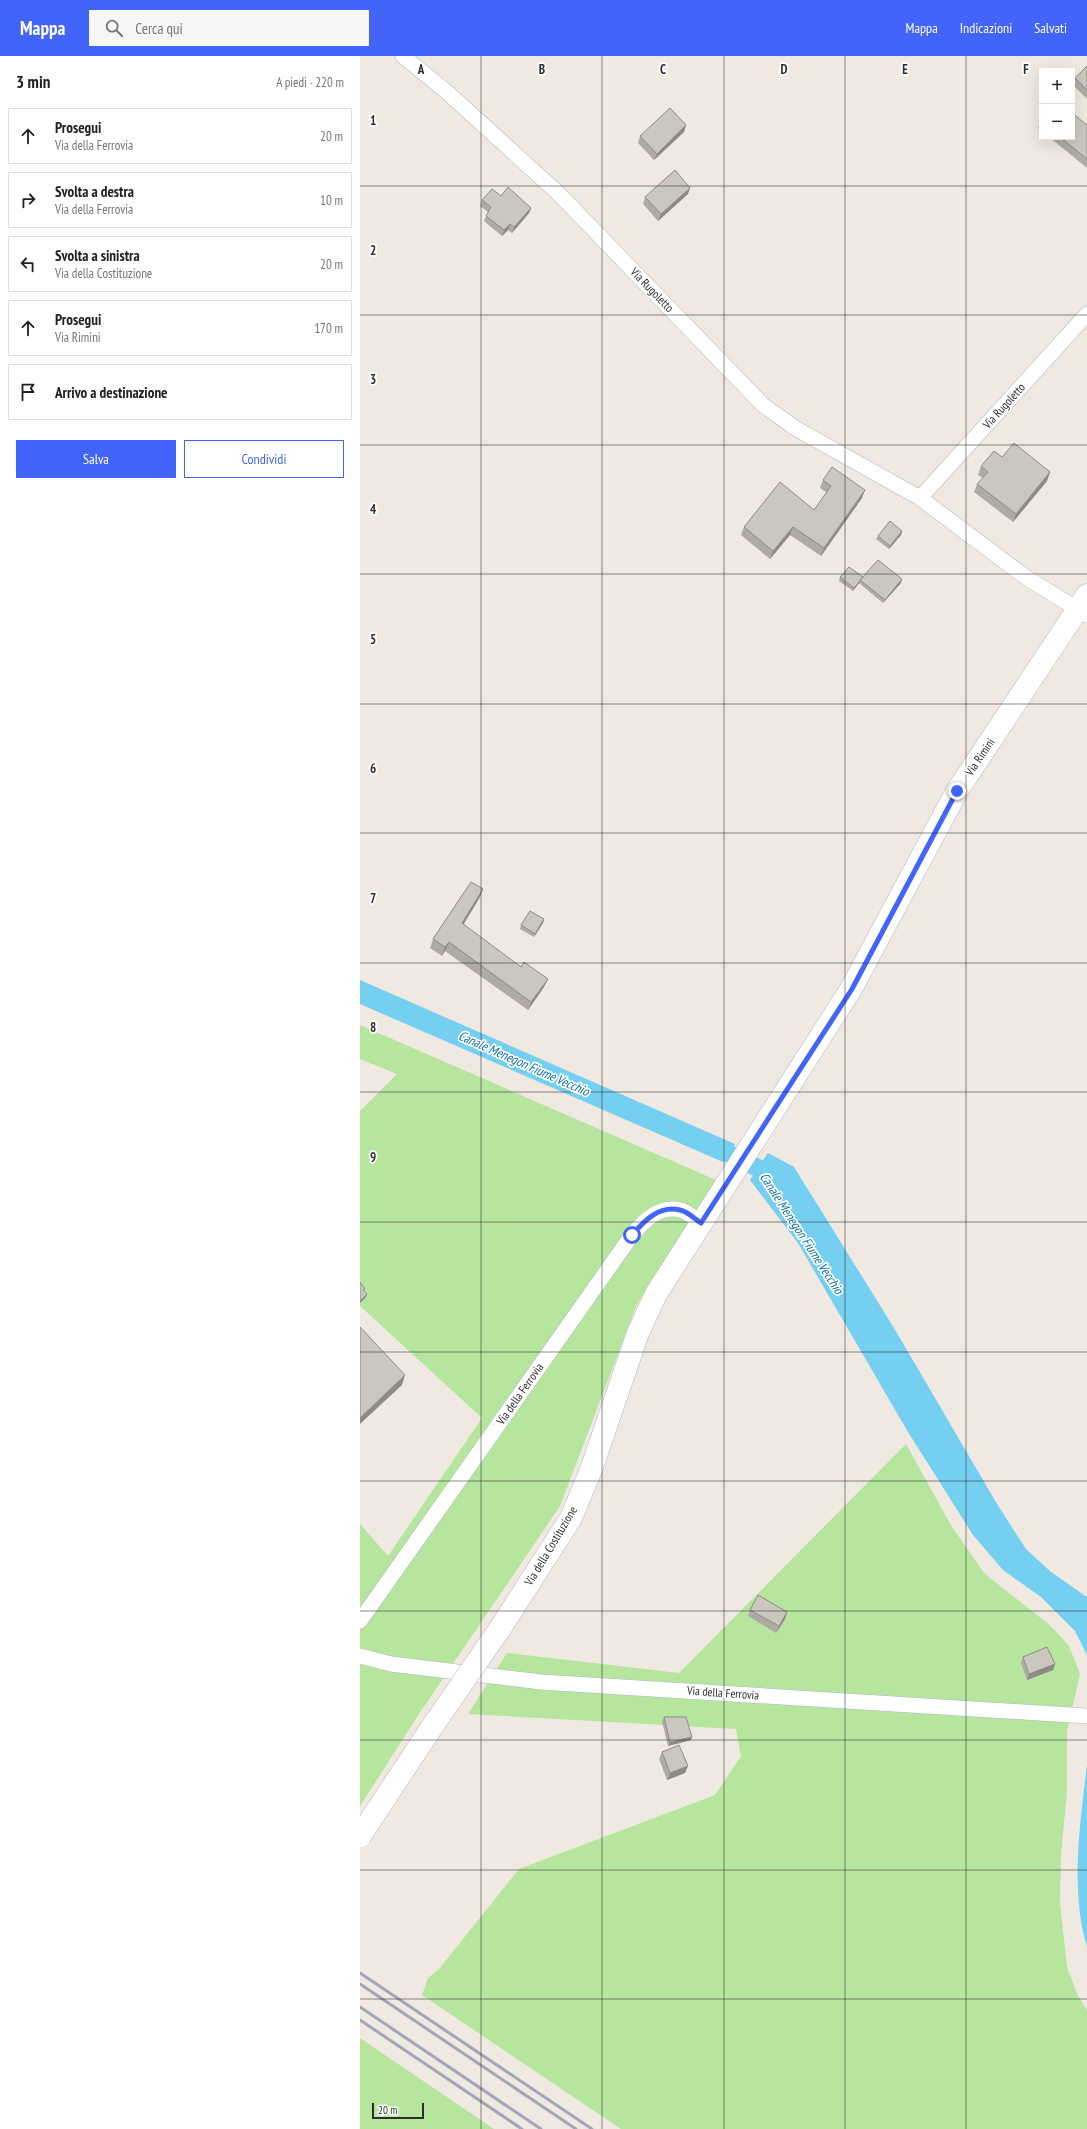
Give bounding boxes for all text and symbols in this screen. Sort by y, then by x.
search box [89,10,369,46]
text: Mappa [20,16,65,40]
icon: search [103,17,125,39]
text: Cerca qui [135,19,183,38]
text: Mappa [906,19,938,37]
text: Indicazioni [960,19,1012,37]
text: Salvati [1034,19,1067,37]
text: A [417,61,425,78]
text: B [539,61,545,78]
text: C [660,61,666,78]
text: D [781,61,788,78]
text: E [902,61,908,78]
text: F [1023,61,1029,78]
map controls [1039,68,1075,140]
button: + [1039,68,1075,104]
text: 3 min [16,71,50,93]
text: A piedi · 220 m [276,74,344,91]
button: − [1039,104,1075,140]
text: 1 [370,112,376,129]
text: Prosegui [55,118,101,137]
icon: ahead [17,125,39,147]
text: 20 m [320,128,343,145]
text: Via della Ferrovia [55,137,133,154]
text: Svolta a destra [55,182,134,201]
icon: right [17,189,39,211]
text: 10 m [320,192,343,209]
text: Via della Ferrovia [55,201,133,218]
text: 2 [370,242,376,259]
text: Svolta a sinistra [55,246,140,265]
icon: left [17,253,39,275]
text: 20 m [320,256,343,273]
street label: Via Rugoletto [627,263,677,315]
text: Via della Costituzione [55,265,152,282]
text: Prosegui [55,310,101,329]
icon: ahead [17,317,39,339]
text: 170 m [314,320,343,337]
text: Via Rimini [55,329,101,346]
text: 3 [370,371,376,388]
street label: Via Rugoletto [979,380,1028,432]
icon: arrive [17,381,39,403]
text: Arrivo a destinazione [55,383,168,402]
button: Salva [16,440,176,478]
button: Condividi [184,440,344,478]
text: 4 [370,501,377,518]
text: 5 [370,631,376,648]
street label: Via Rimini [961,735,998,779]
text: 6 [370,760,376,777]
route end [948,782,966,800]
text: 7 [370,890,376,907]
text: 8 [370,1019,376,1036]
water label: Canale Menegon Fiume Vecchio [456,1027,593,1101]
text: 9 [370,1149,376,1166]
water label: Canale Menegon Fiume Vecchio [756,1169,848,1298]
route start [623,1226,641,1244]
street label: Via della Ferrovia [492,1360,547,1428]
street label: Via della Costituzione [521,1503,580,1589]
street label: Via della Ferrovia [685,1682,760,1703]
scale bar [372,2101,424,2120]
text: 20 m [378,2103,397,2117]

